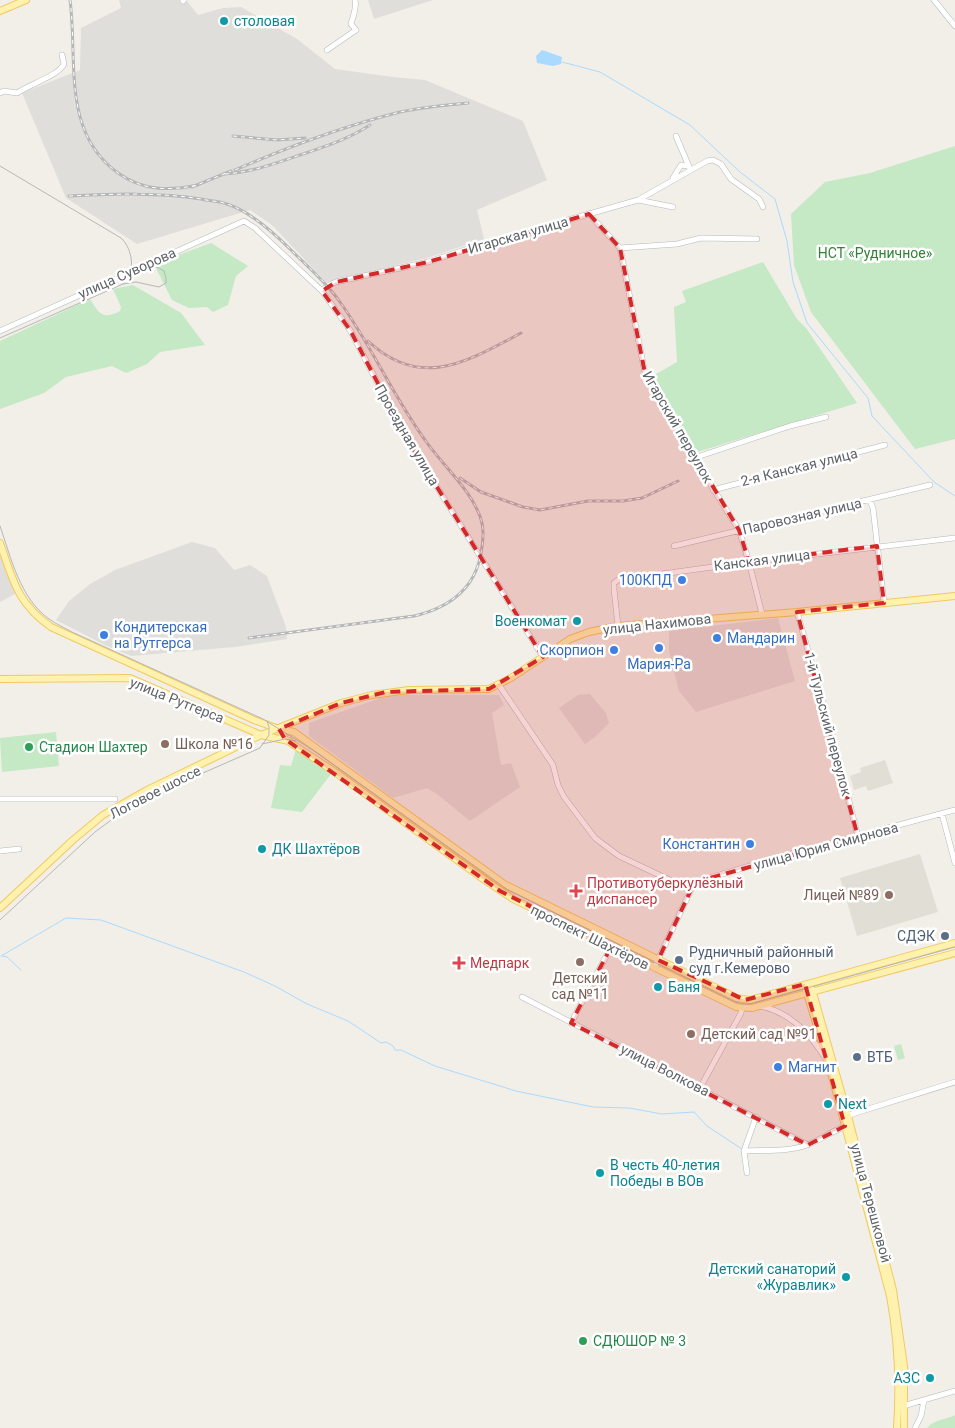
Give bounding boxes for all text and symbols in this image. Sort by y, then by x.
place label: столовая [234,13,295,29]
marker: столовая [218,15,230,27]
street label: Игарская улица [466,213,570,257]
street label: улица Суворова [76,244,178,302]
park label: НСТ «Рудничное» [818,245,933,261]
street label: Игарский переулок [639,368,717,486]
street label: Проездная улица [372,382,442,488]
street label: 2-я Канская улица [739,445,859,489]
street label: Паровозная улица [741,495,863,537]
street label: Канская улица [713,546,811,574]
place label: 100КПД [619,572,672,588]
marker: 100КПД [676,574,688,586]
street label: улица Нахимова [602,610,712,638]
place label: Военкомат [495,613,567,629]
marker: Военкомат [571,615,583,627]
place label: Кондитерская на Рутгерса [114,619,207,651]
marker: Кондитерская на Рутгерса [98,629,110,641]
place label: Мандарин [727,630,795,646]
marker: Мандарин [711,632,723,644]
place label: Скорпион [539,642,604,658]
marker: Мария-Ра [653,642,665,654]
marker: Скорпион [608,644,620,656]
street label: 1-й Тульский переулок [801,650,855,798]
place label: Мария-Ра [627,656,691,672]
street label: улица Рутгерса [128,674,226,726]
place label: Школа №16 [175,736,253,752]
marker: Школа №16 [159,738,171,750]
place label: Стадион Шахтер [39,739,148,755]
marker: Стадион Шахтер [23,741,35,753]
street label: Логовое шоссе [107,762,203,822]
street label: улица Юрия Смирнова [752,819,900,873]
place label: Константин [663,836,740,852]
marker: Константин [744,838,756,850]
place label: ДК Шахтёров [272,841,360,857]
marker: ДК Шахтёров [256,843,268,855]
place label: Противотуберкулёзный диспансер [587,875,743,907]
marker: Противотуберкулёзный диспансер [569,884,583,898]
place label: Лицей №89 [804,887,879,903]
marker: Лицей №89 [883,889,895,901]
street label: проспект Шахтёров [528,901,652,973]
place label: СДЭК [897,928,935,944]
marker: СДЭК [939,930,951,942]
place label: Рудничный районный суд г.Кемерово [689,944,834,976]
marker: Рудничный районный суд г.Кемерово [673,954,685,966]
place label: Медпарк [470,955,530,971]
marker: Медпарк [452,956,466,970]
marker: Детский сад №11 [574,956,586,968]
place label: Детский сад №11 [552,970,609,1002]
place label: Баня [668,979,700,995]
marker: Баня [652,981,664,993]
place label: Детский сад №91 [701,1026,817,1042]
marker: Детский сад №91 [685,1028,697,1040]
street label: улица Волкова [618,1041,712,1099]
place label: ВТБ [867,1049,893,1065]
marker: ВТБ [851,1051,863,1063]
place label: Магнит [788,1059,837,1075]
marker: Магнит [772,1061,784,1073]
place label: Next [838,1096,867,1112]
marker: Next [822,1098,834,1110]
street label: улица Терешковой [847,1142,895,1264]
place label: В честь 40-летия Победы в ВОв [610,1157,720,1189]
marker: В честь 40-летия Победы в ВОв [594,1167,606,1179]
place label: Детский санаторий «Журавлик» [708,1261,836,1293]
marker: Детский санаторий «Журавлик» [840,1271,852,1283]
place label: СДЮШОР № 3 [593,1333,686,1349]
marker: СДЮШОР № 3 [577,1335,589,1347]
place label: АЗС [893,1370,920,1386]
marker: АЗС [924,1372,936,1384]

